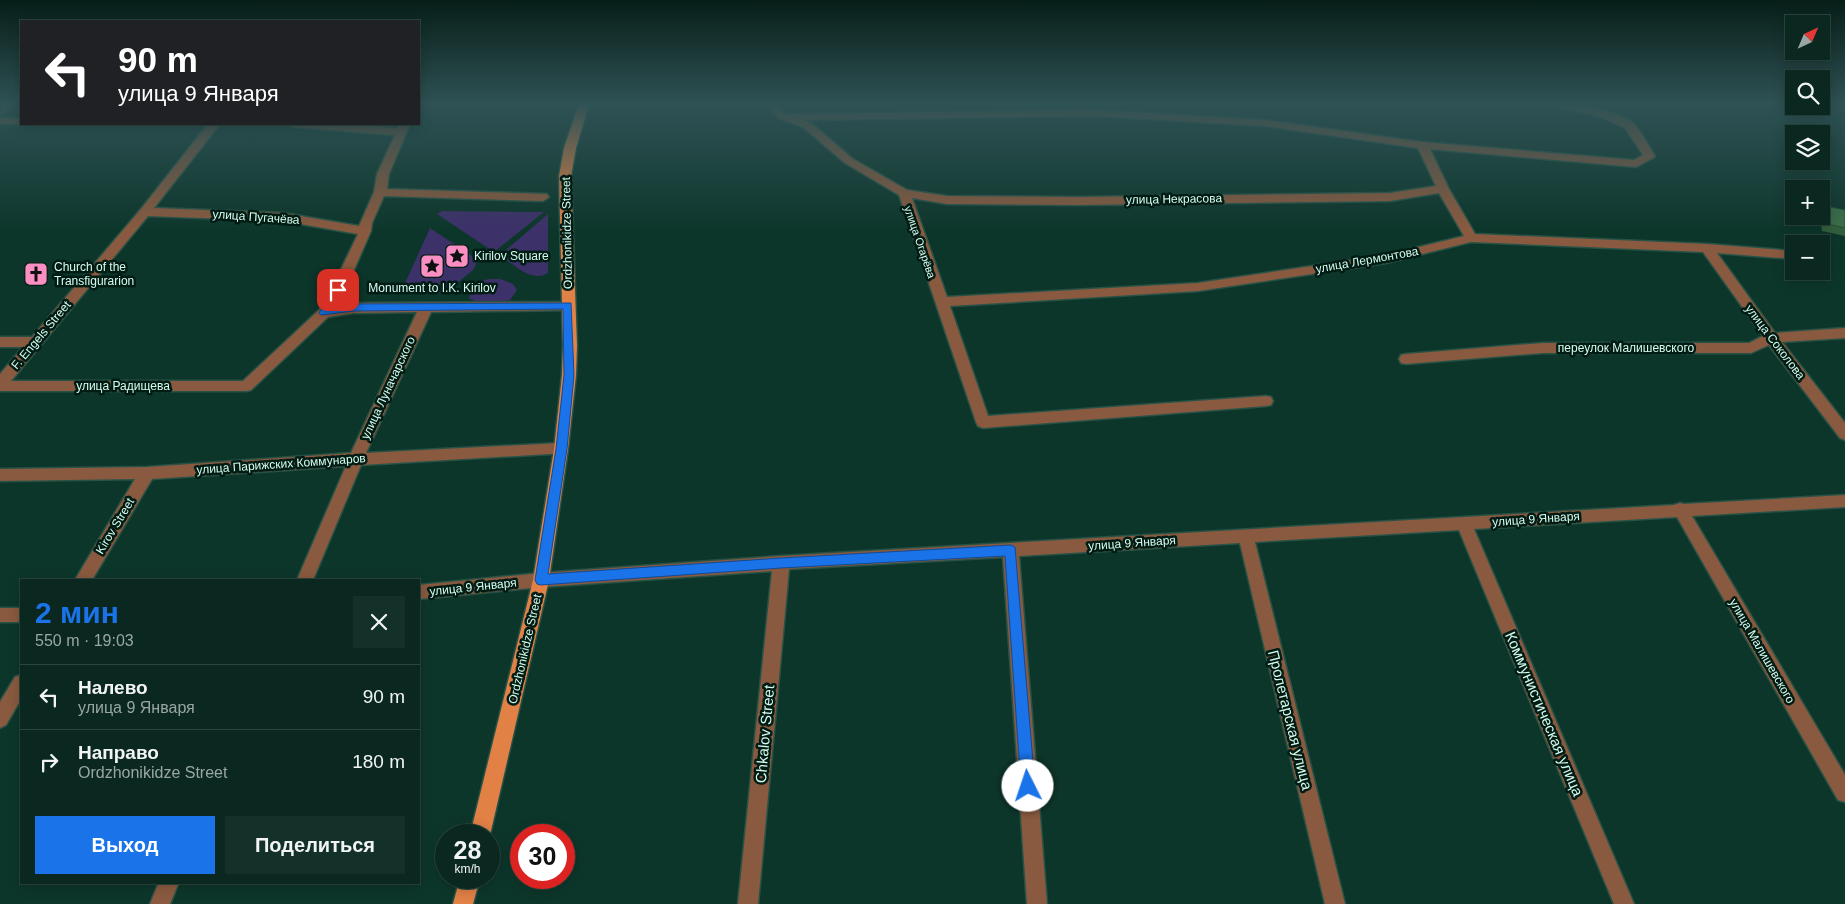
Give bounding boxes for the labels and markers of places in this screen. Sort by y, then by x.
place icon: Kirilov Square [444,243,470,269]
place label: Kirilov Square [474,249,549,263]
place icon: Monument to I.K. Kirilov [419,253,445,279]
place label: Church of the Transfigurarion [54,260,134,288]
church icon: Church of the Transfigurarion [23,261,49,287]
pin [317,269,359,311]
place label: Monument to I.K. Kirilov [368,281,496,295]

